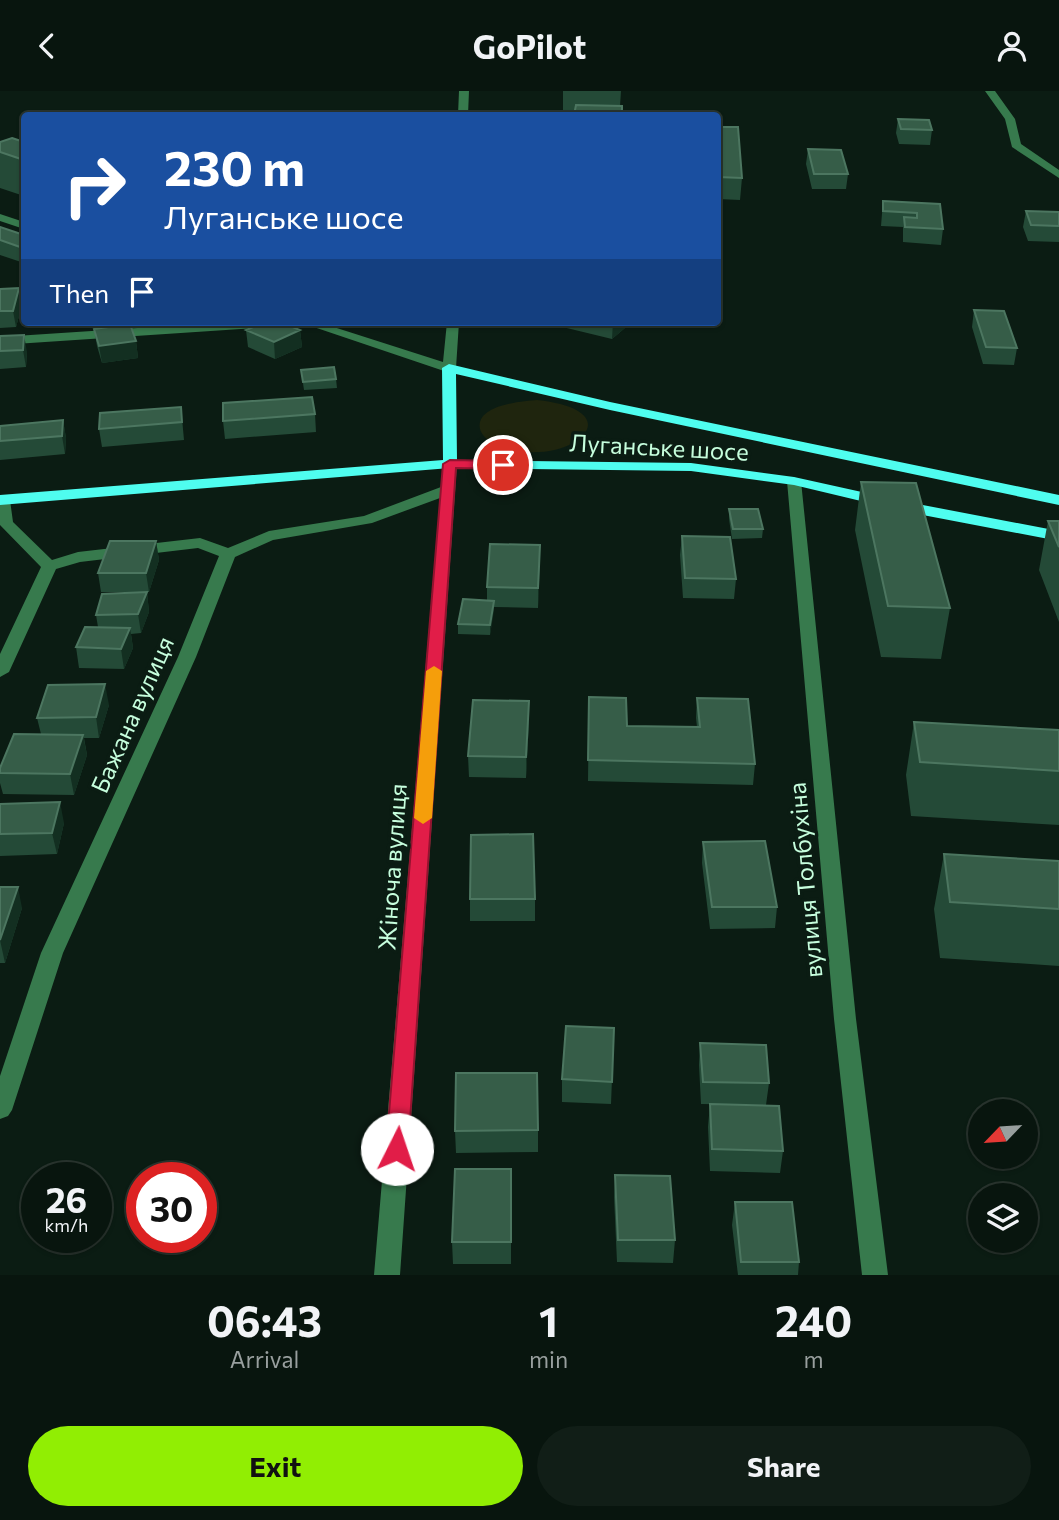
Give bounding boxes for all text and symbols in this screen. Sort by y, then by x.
text: GoPilot [473,26,586,66]
icon: back [28,27,66,65]
icon: person [993,27,1031,65]
text: 230 m [164,136,305,196]
icon: right [49,140,140,231]
text: Луганське шосе [164,196,404,236]
icon: arrive [123,273,161,311]
text: Then [49,277,109,308]
street label: Луганське шосе [569,427,750,466]
pin [473,435,533,495]
icon: arrive [484,446,522,484]
street label: Бажана вулиця [84,632,179,797]
street label: вулиця Толбухіна [782,781,828,979]
street label: Жіноча вулиця [371,782,412,951]
north arrow [968,1099,1038,1169]
map controls [968,1099,1038,1253]
position arrow [360,1112,434,1186]
speed limit sign: 30 [126,1162,217,1253]
text: 26 [46,1177,87,1220]
button: layers [968,1183,1038,1253]
text: km/h [45,1214,88,1236]
text: 06:43 [207,1294,322,1346]
text: 1 [539,1294,558,1346]
text: 240 [775,1294,852,1346]
text: Arrival [230,1345,299,1373]
text: min [529,1345,568,1373]
text: m [804,1345,824,1373]
button: Exit [28,1426,523,1506]
button: Share [537,1426,1031,1506]

